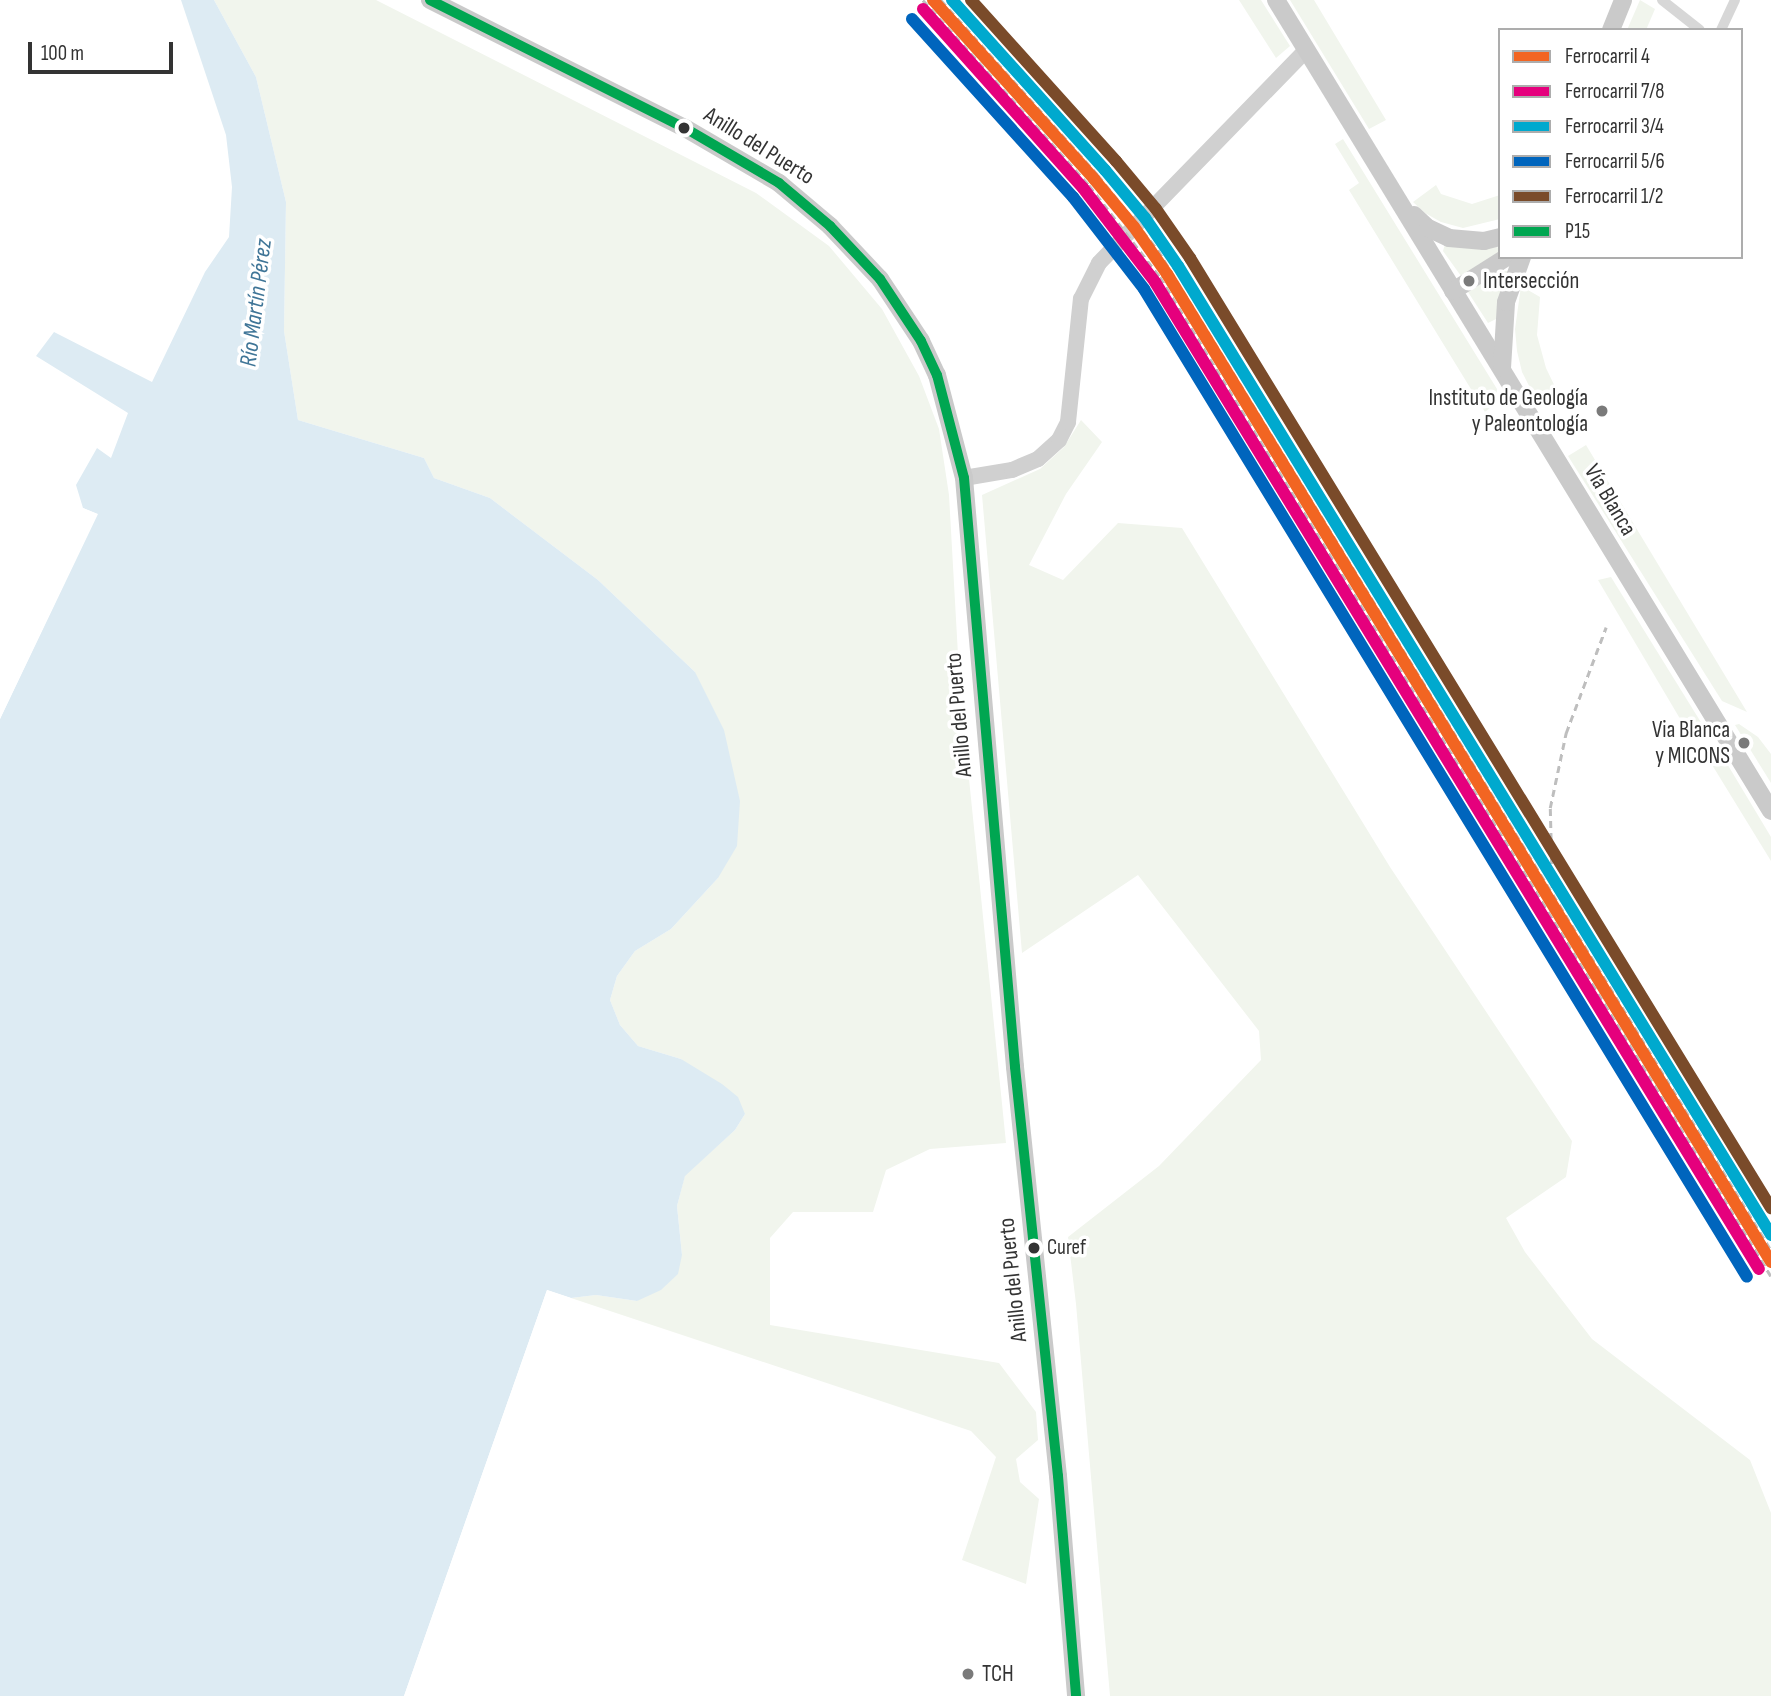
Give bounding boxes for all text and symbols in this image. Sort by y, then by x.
scale bar [32,28,177,72]
legend [1498,28,1743,259]
text: 100 m [41,41,84,66]
text: Ferrocarril 4 [1565,44,1650,69]
text: Ferrocarril 7/8 [1565,79,1665,104]
street label: Anillo del Puerto [699,101,819,191]
text: Ferrocarril 3/4 [1565,114,1664,139]
unlabelled marker [677,121,691,135]
text: Ferrocarril 5/6 [1565,149,1665,174]
text: Ferrocarril 1/2 [1565,184,1663,209]
text: P15 [1565,219,1590,244]
water label: Río Martín Pérez [234,238,278,368]
place label: Intersección [1483,267,1579,295]
marker: Intersección [1461,273,1477,289]
place label: Instituto de Geología y Paleontología [1428,384,1588,438]
marker: Instituto de Geología y Paleontología [1594,403,1610,419]
street label: Vía Blanca [1578,459,1642,541]
street label: Anillo del Puerto [940,652,978,778]
place label: Via Blanca y MICONS [1652,716,1730,770]
marker: Via Blanca y MICONS [1736,735,1752,751]
street label: Anillo del Puerto [993,1217,1033,1343]
place label: Curef [1047,1235,1086,1261]
marker: Curef [1027,1241,1041,1255]
place label: TCH [982,1660,1014,1688]
marker: TCH [960,1666,976,1682]

